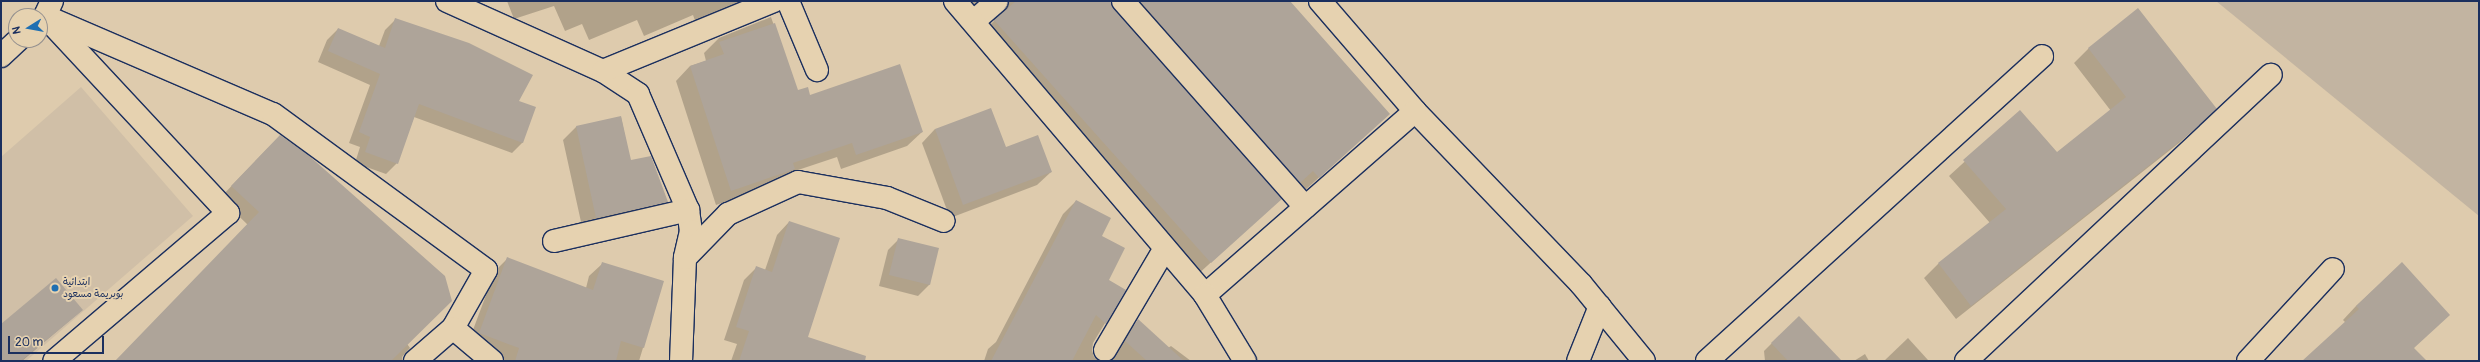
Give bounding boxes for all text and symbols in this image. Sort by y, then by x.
north arrow [8,8,48,48]
text: N [10,25,24,35]
place label: ابتدائية بوبريمة مسعود [63,276,124,300]
marker: ابتدائية بوبريمة مسعود [50,283,60,293]
scale bar [10,328,106,354]
text: 20 m [15,335,43,350]

